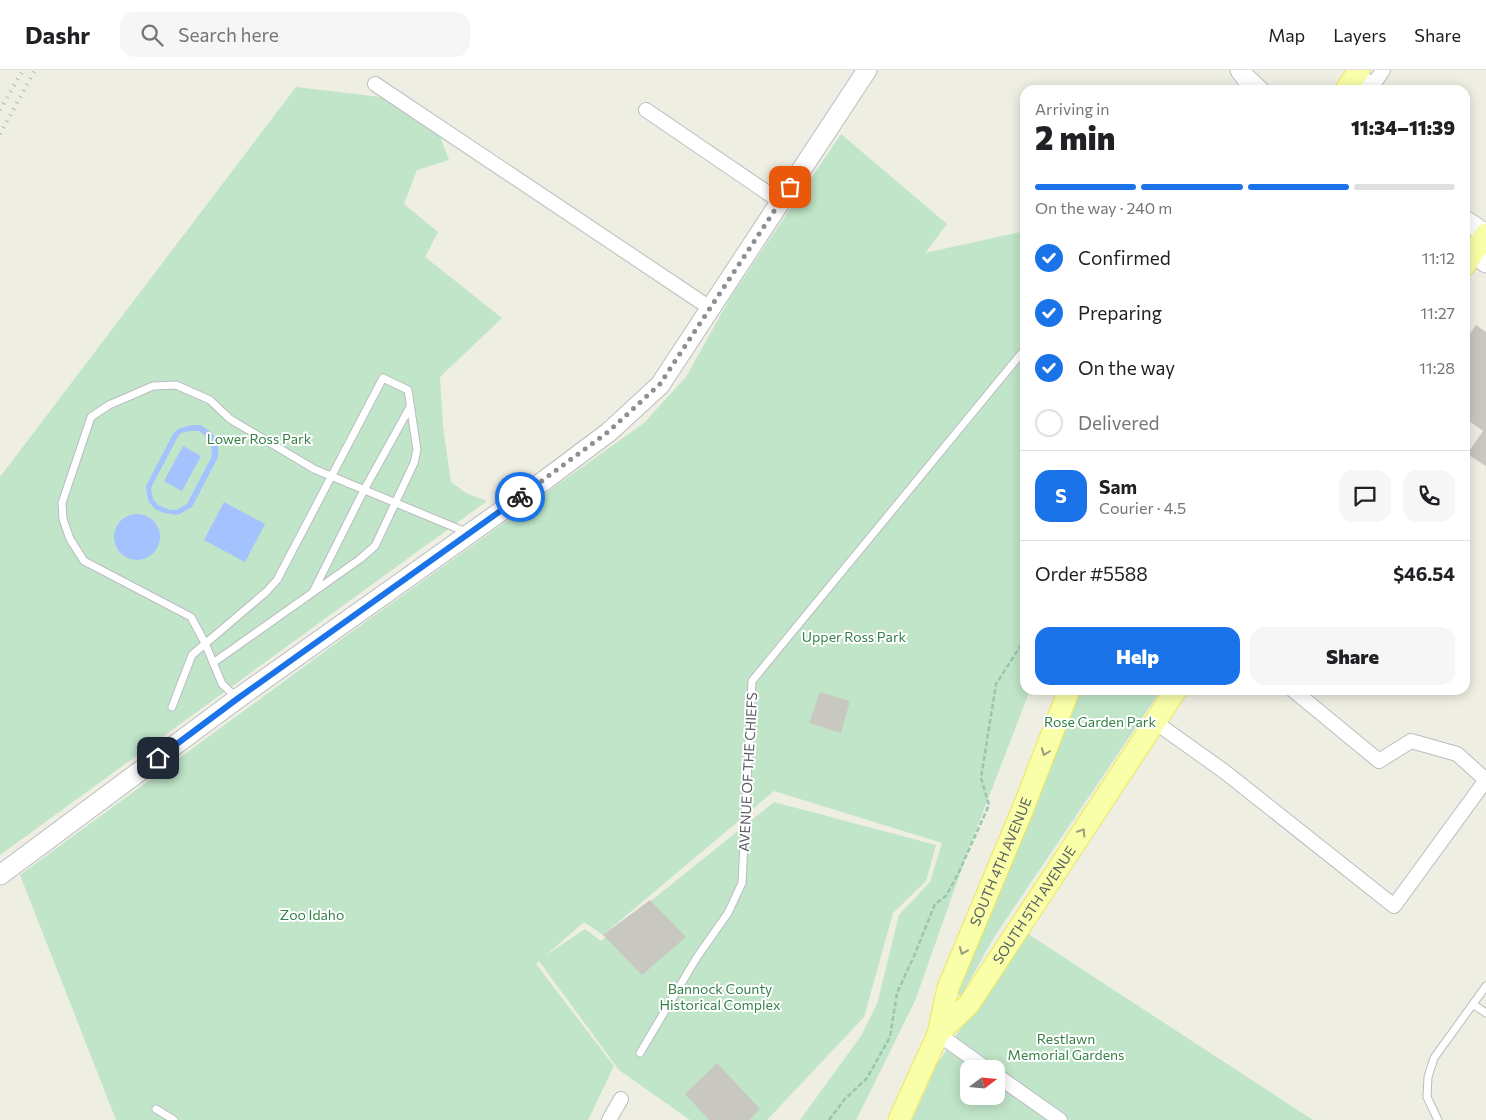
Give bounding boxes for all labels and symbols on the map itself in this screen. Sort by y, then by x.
pin [769,166,811,208]
park label: Lower Ross Park [207,430,312,447]
courier [495,472,545,522]
park label: Upper Ross Park [802,628,907,645]
street label: AVENUE OF THE CHIEFS [735,692,760,852]
park label: Rose Garden Park [1044,713,1156,730]
pin [137,737,179,779]
one-way arrow [1041,747,1051,756]
street label: SOUTH 4TH AVENUE [966,795,1035,928]
one-way arrow [1076,828,1086,837]
street label: SOUTH 5TH AVENUE [989,843,1079,967]
park label: Zoo Idaho [280,906,344,923]
one-way arrow [959,946,970,955]
park label: Bannock County Historical Complex [660,980,781,1013]
park label: Restlawn Memorial Gardens [1008,1030,1124,1063]
north arrow [960,1060,1005,1105]

